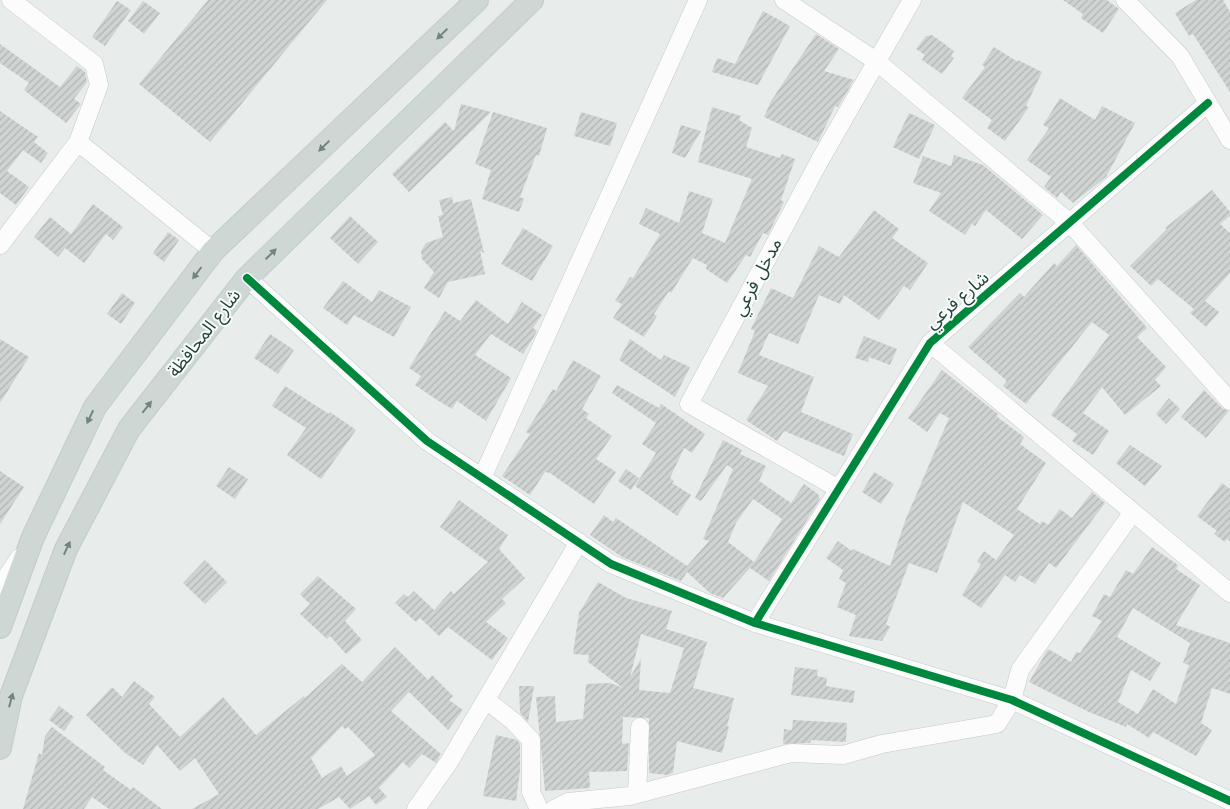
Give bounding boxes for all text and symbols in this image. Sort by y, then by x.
one-way arrow [436,28,448,40]
one-way arrow [318,140,330,152]
street label: مدخل فرعي [728,235,789,321]
one-way arrow [265,248,277,260]
one-way arrow [192,266,202,280]
street label: شارع فرعي [921,267,995,336]
street label: شارع المحافظة [164,285,248,383]
one-way arrow [141,401,152,414]
one-way arrow [86,410,94,424]
one-way arrow [64,541,72,555]
one-way arrow [7,693,15,708]

